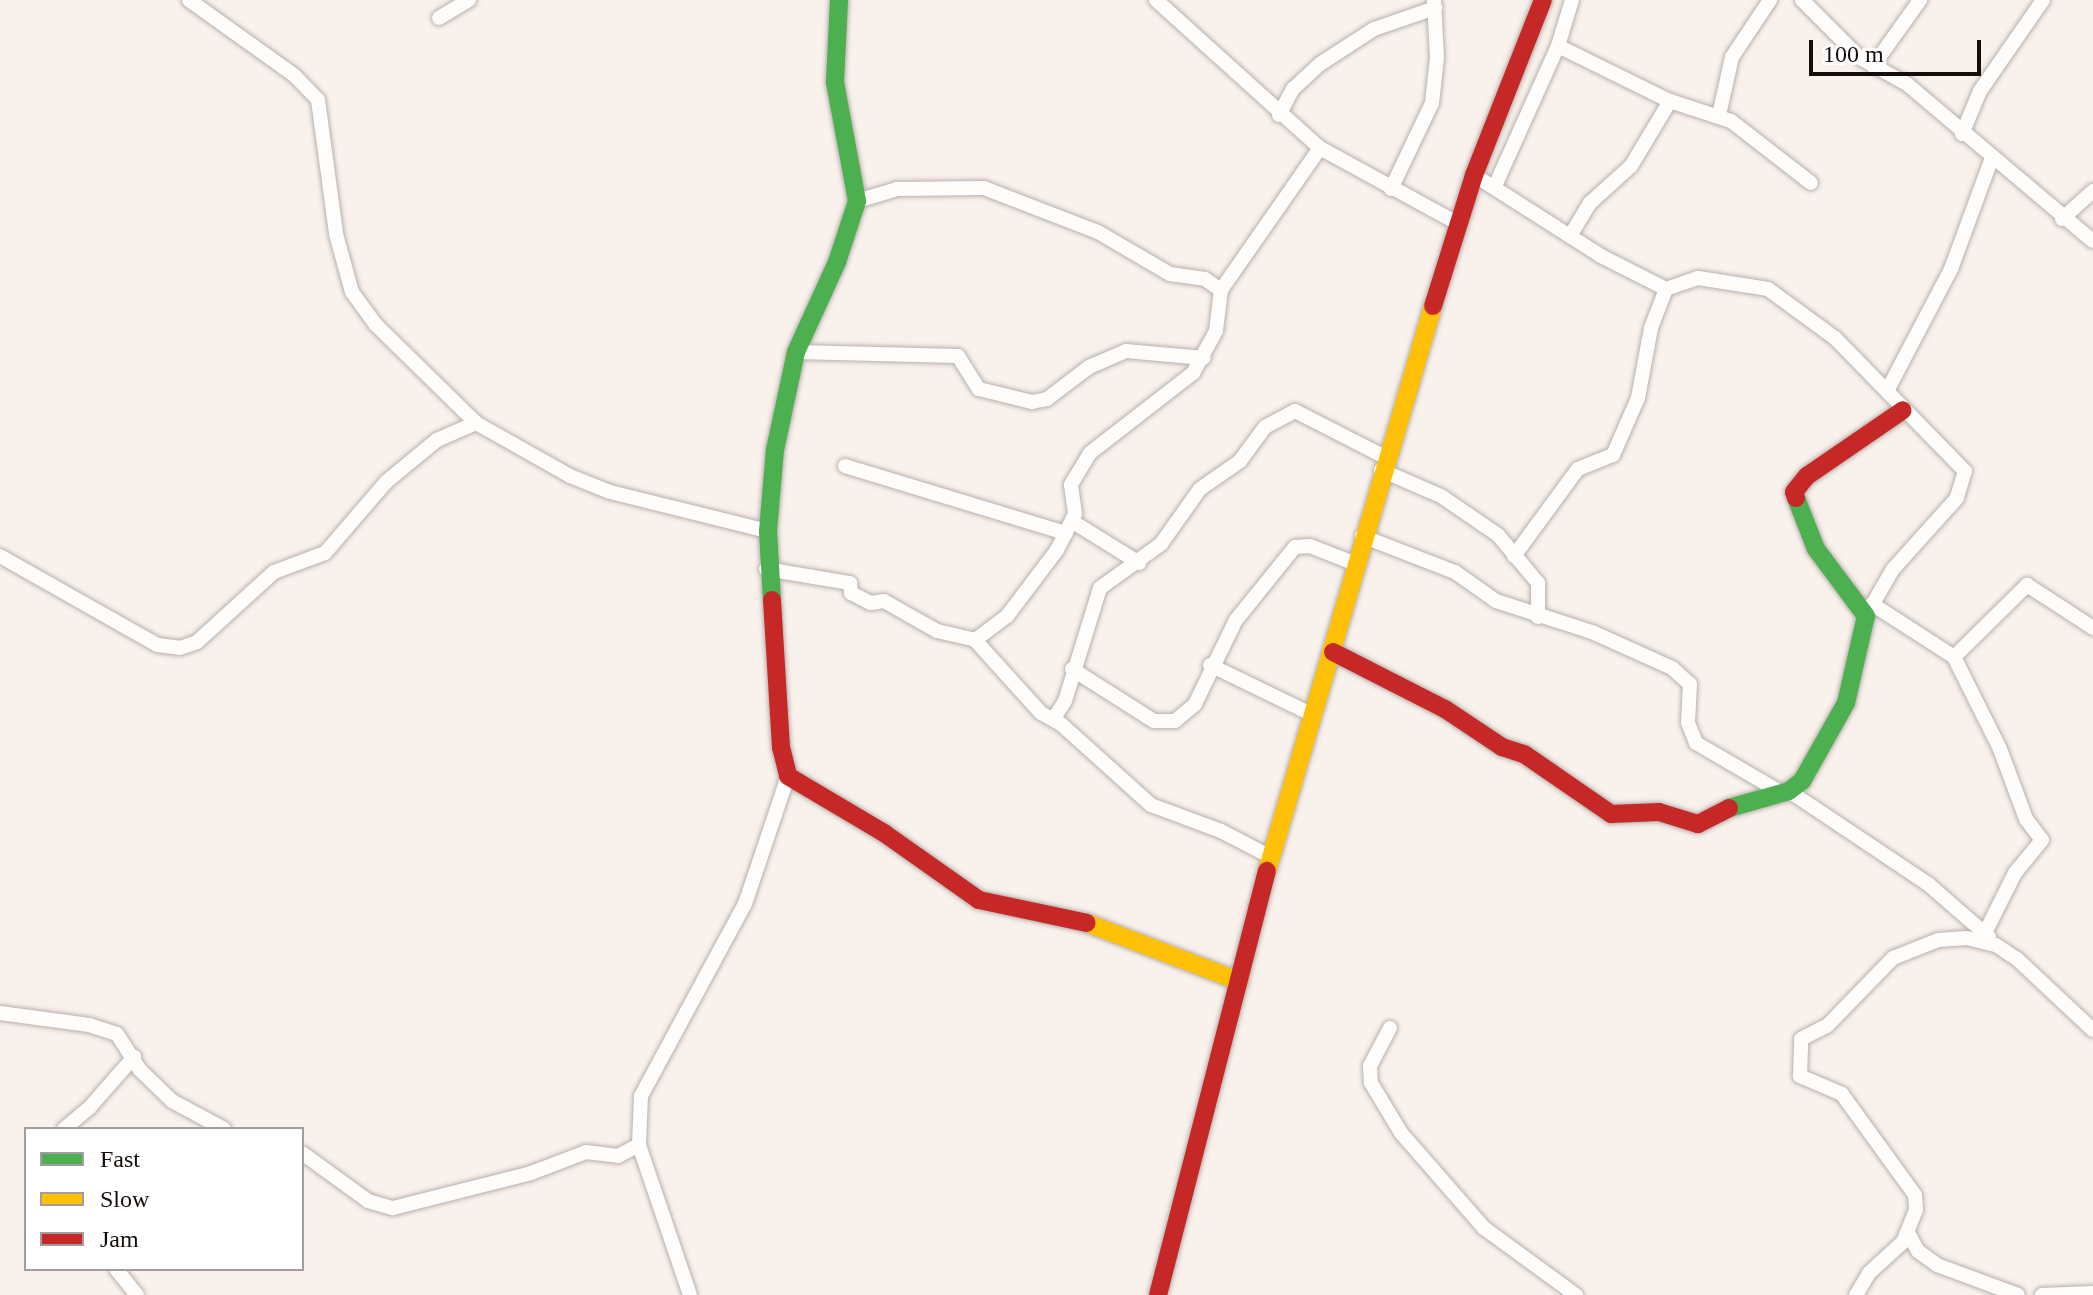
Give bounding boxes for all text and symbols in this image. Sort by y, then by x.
scale bar [1813,24,1985,74]
text: 100 m [1823,41,1884,67]
legend [24,1127,304,1271]
text: Fast [100,1146,140,1172]
text: Slow [100,1186,149,1212]
text: Jam [100,1226,139,1252]

